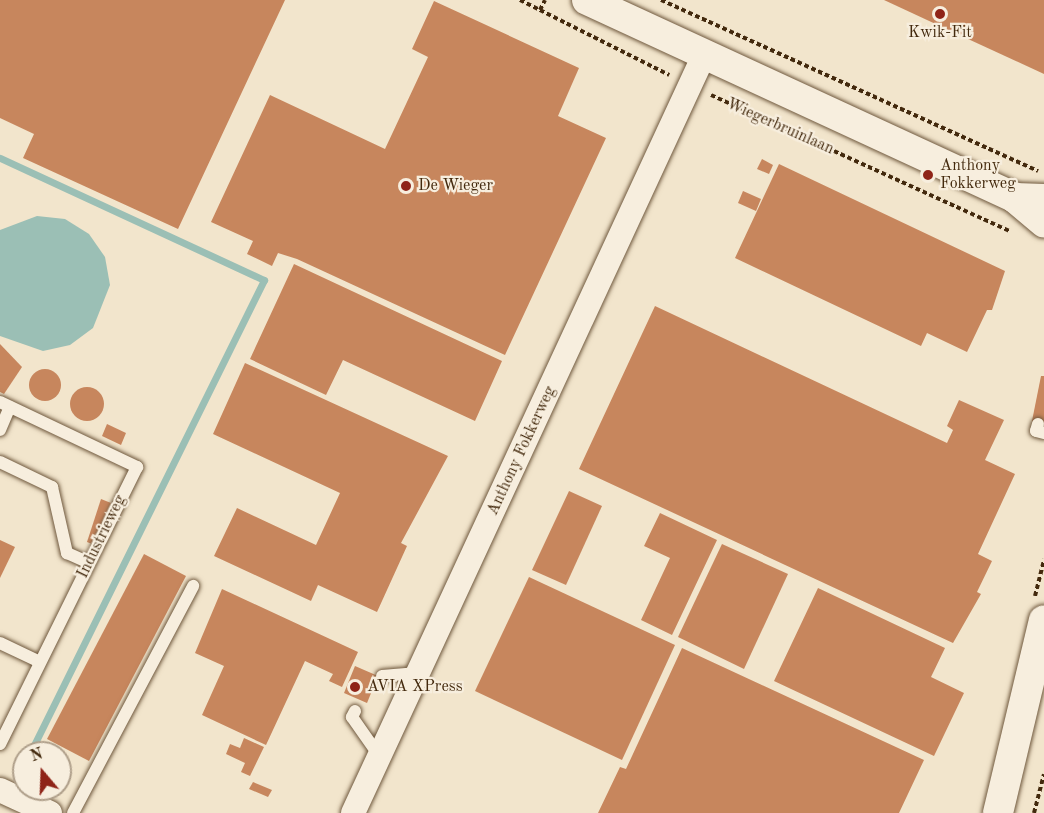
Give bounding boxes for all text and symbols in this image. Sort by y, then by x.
marker: Kwik-Fit [933,7,947,21]
place label: Kwik-Fit [908,23,972,43]
street label: Wiegerbruinlaan [723,95,837,159]
place label: Anthony Fokkerweg [940,156,1016,194]
marker: Anthony Fokkerweg [921,168,935,182]
place label: De Wieger [418,176,493,196]
marker: De Wieger [399,179,413,193]
street label: Anthony Fokkerweg [484,383,560,519]
street label: Industrieweg [74,492,130,582]
place label: AVIA XPress [367,677,463,697]
marker: AVIA XPress [348,680,362,694]
north arrow [12,741,72,801]
text: N [28,746,45,765]

